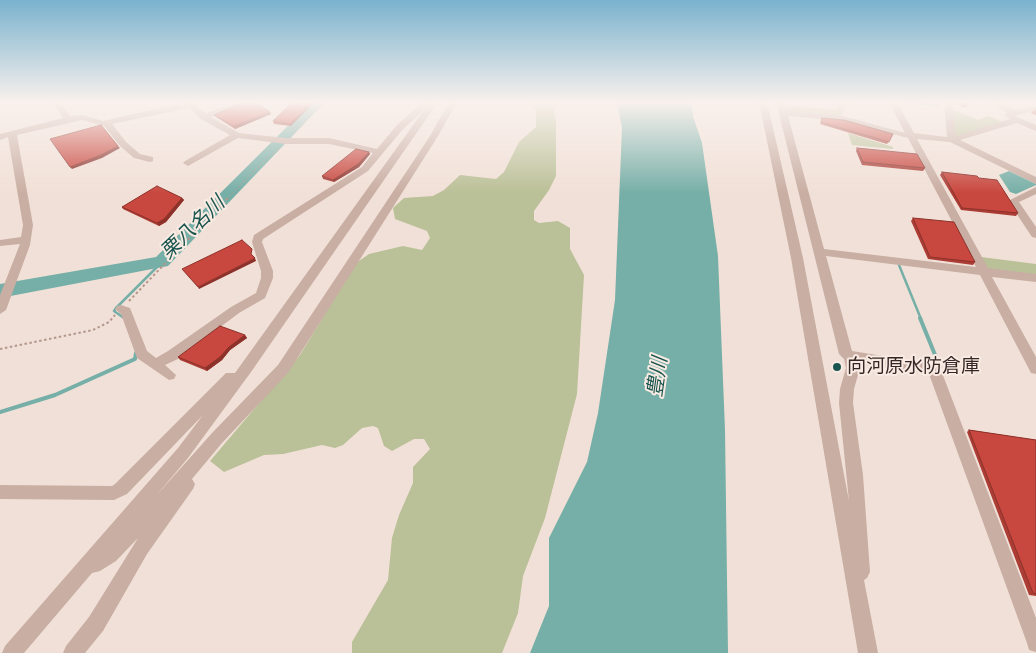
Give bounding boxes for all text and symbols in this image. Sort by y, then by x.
water label: 栗八名川 [156,192,230,264]
water label: 豊川 [643,356,673,398]
place label: 向河原水防倉庫 [847,356,980,378]
marker: 向河原水防倉庫 [831,361,843,373]

